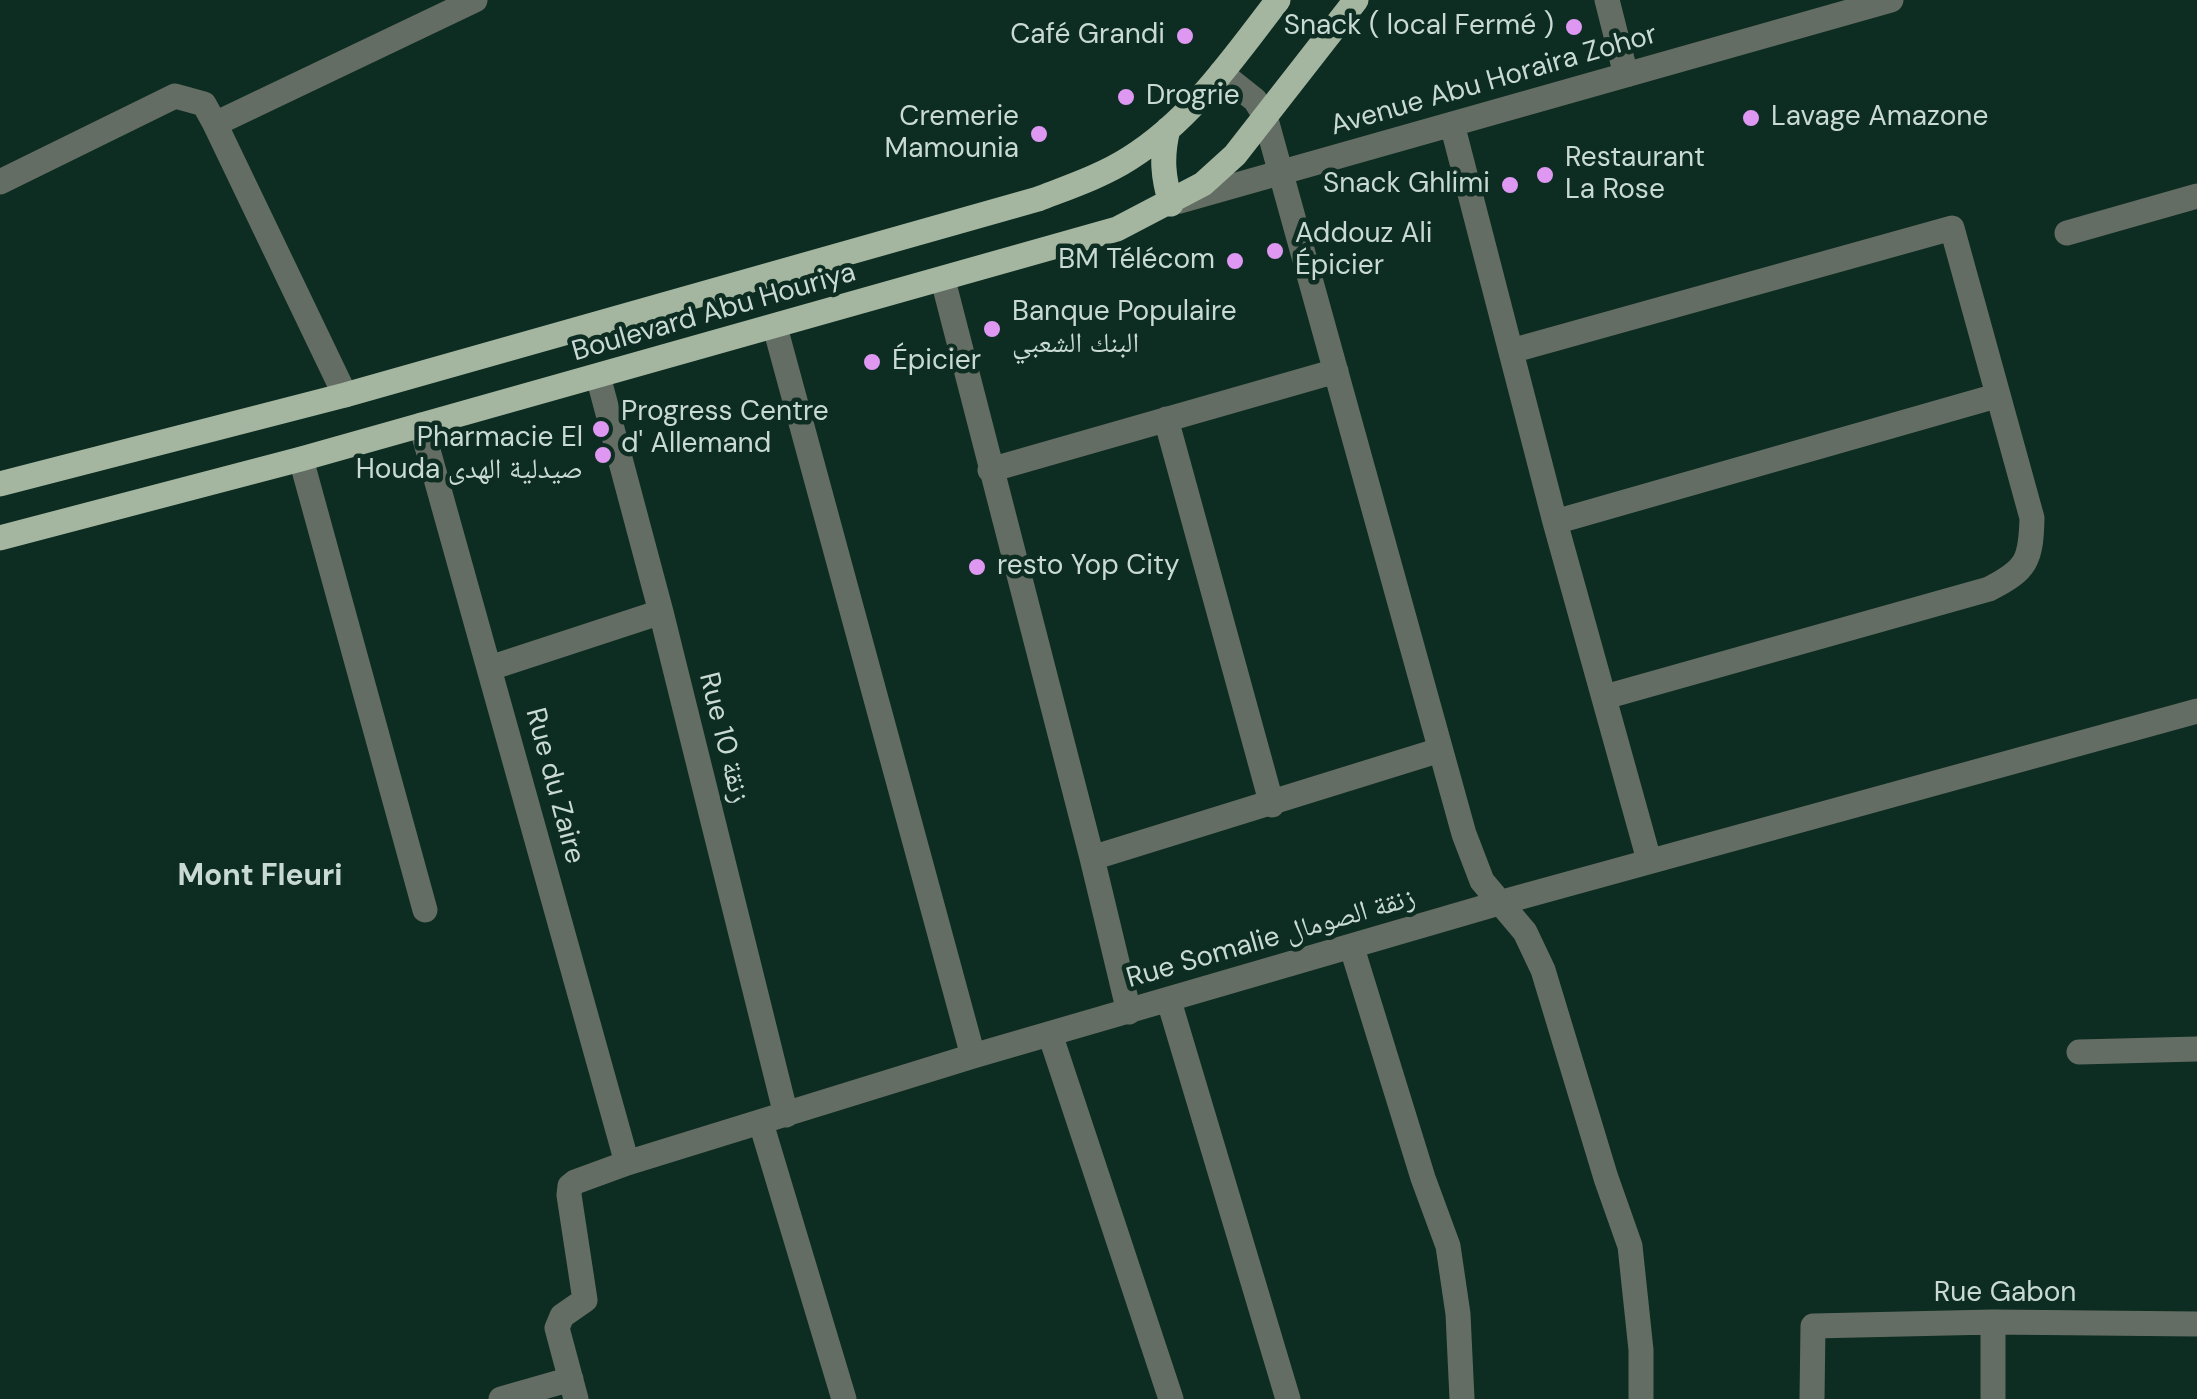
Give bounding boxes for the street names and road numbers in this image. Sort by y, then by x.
street label: Avenue Abu Horaira Zohor [1327,18,1661,144]
street label: Boulevard Abu Houriya [568,256,860,370]
street label: Rue 10 زنقة [691,669,755,807]
street label: Rue du Zaire [517,704,591,868]
street label: Rue Somalie زنقة الصومال [1123,882,1419,996]
street label: Rue Gabon [1934,1277,2076,1311]

